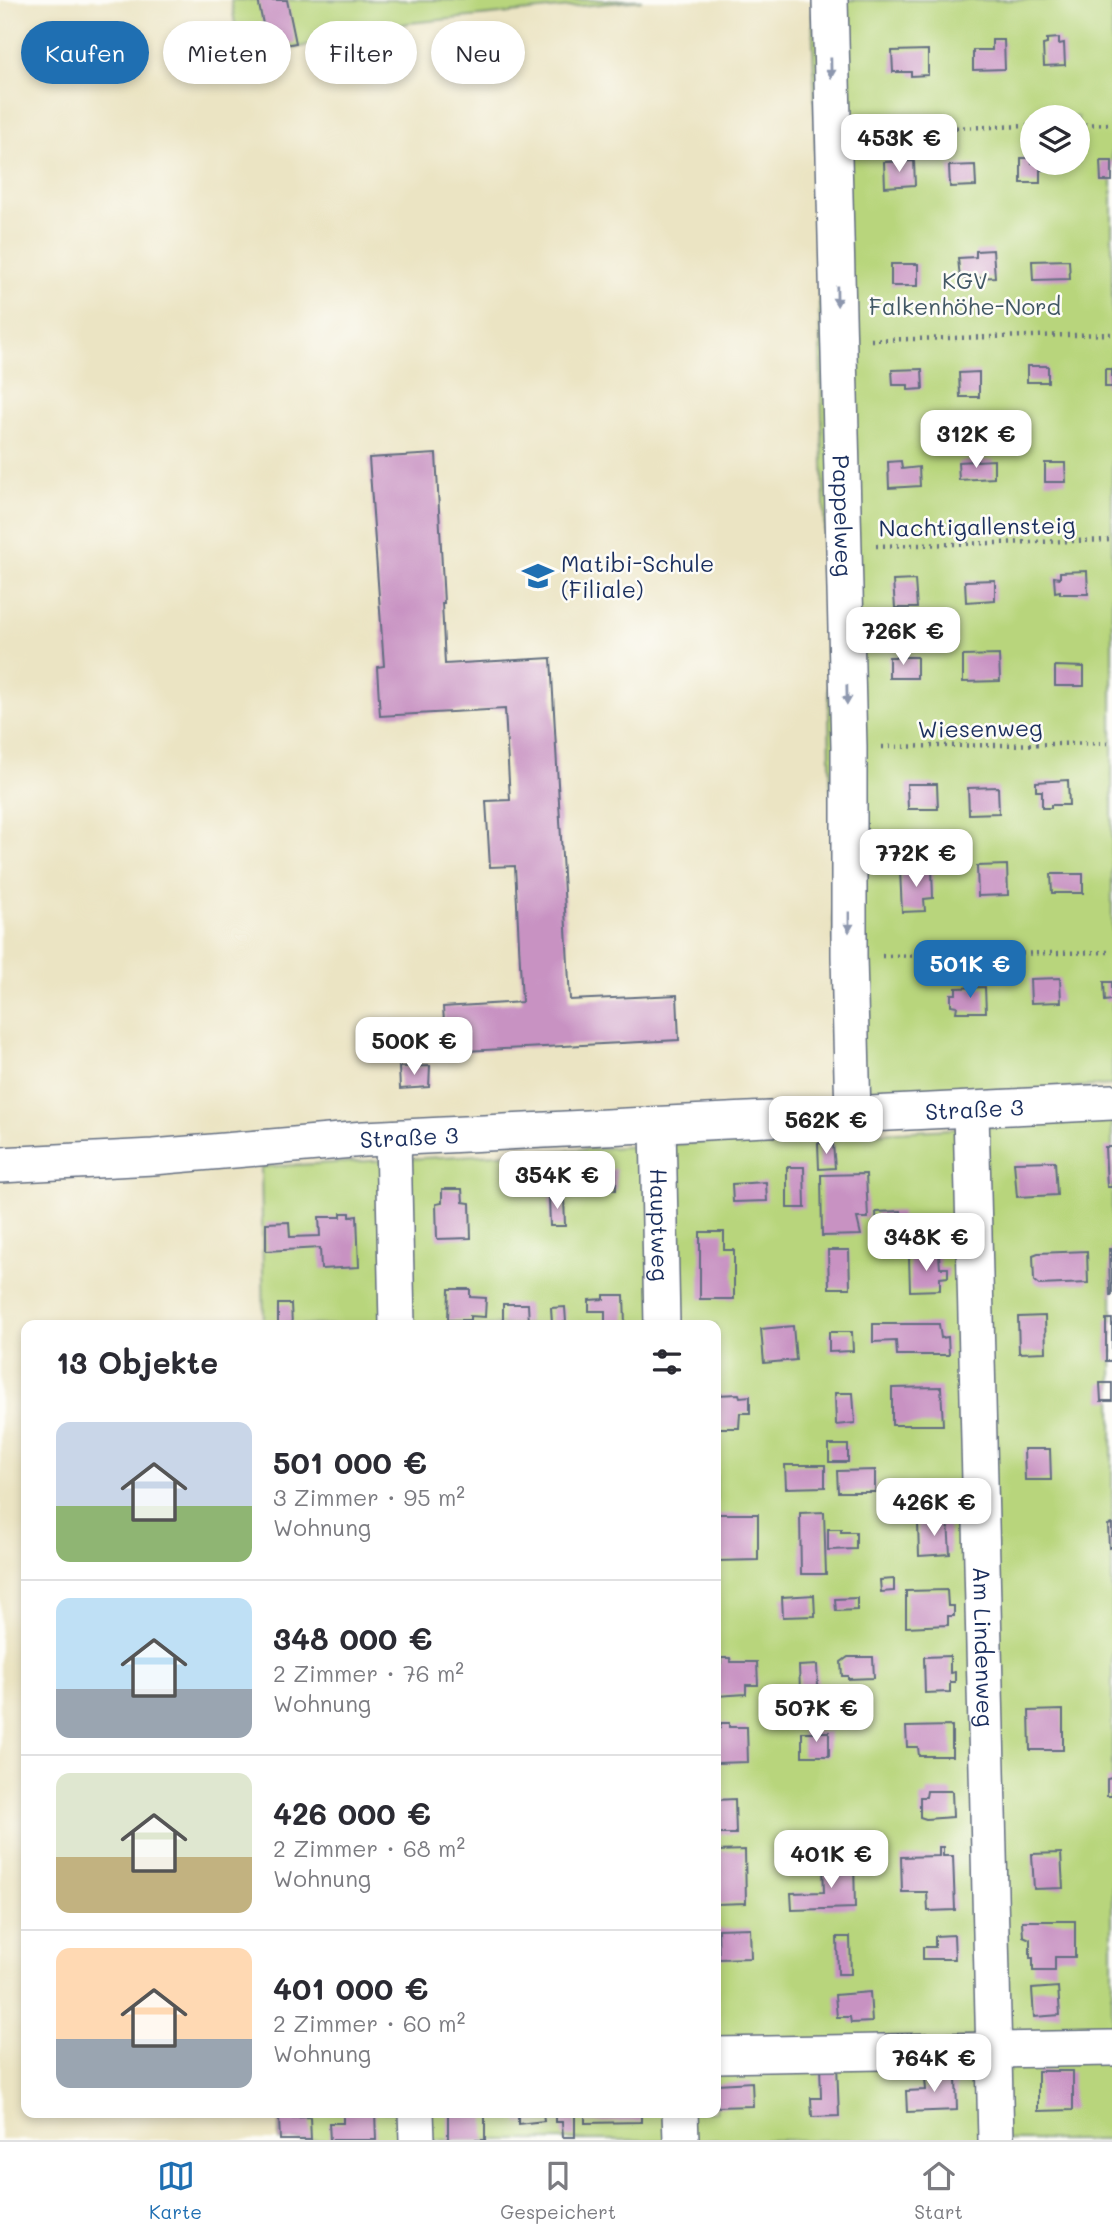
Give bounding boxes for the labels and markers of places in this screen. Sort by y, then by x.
pin: 453K € [842,114,956,174]
pin: 312K € [919,410,1033,470]
place label: Matibi-Schule (Filiale) [561,548,714,604]
school or university icon: Matibi-Schule (Filiale) [521,559,555,593]
pin: 726K € [846,608,960,667]
pin: 772K € [859,830,973,889]
pin: 501K € [913,940,1027,1000]
pin: 500K € [357,1018,471,1077]
pin: 562K € [769,1096,883,1156]
pin: 354K € [500,1152,614,1211]
pin: 348K € [869,1214,983,1273]
pin: 426K € [877,1478,991,1538]
pin: 507K € [759,1684,873,1744]
pin: 401K € [774,1830,888,1890]
pin: 764K € [877,2035,991,2094]

